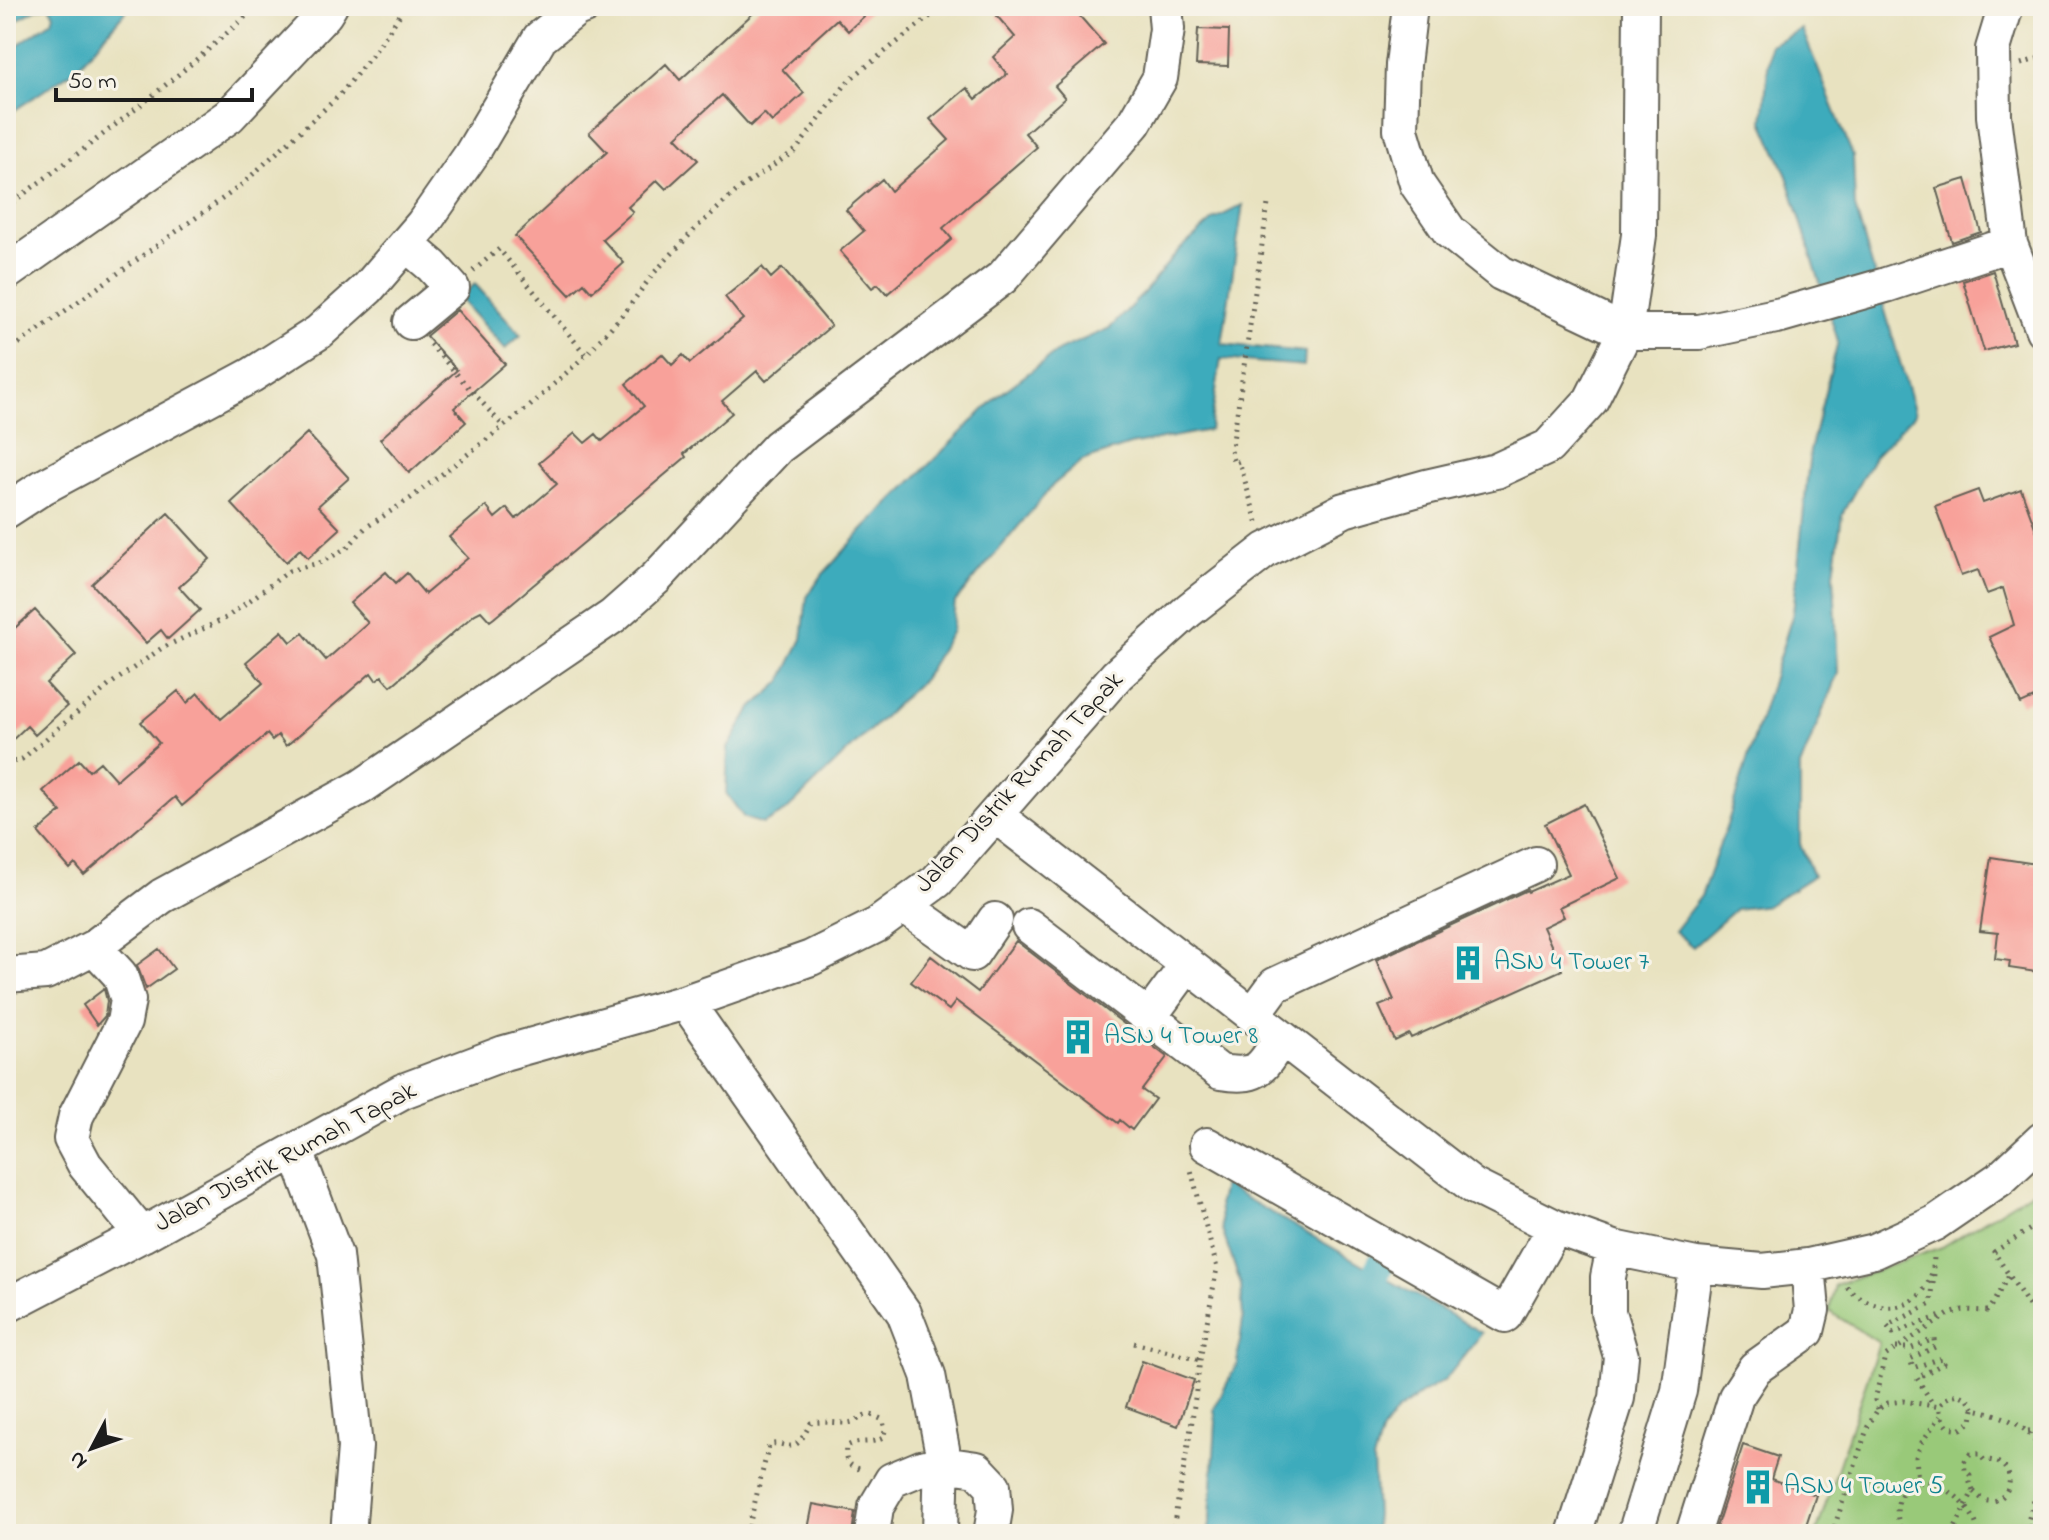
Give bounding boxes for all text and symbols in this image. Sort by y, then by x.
scale bar [56,52,252,102]
text: 50 m [68,65,117,100]
street label: Jalan Distrik Rumah Tapak [907,663,1134,903]
building icon: ASN 4 Tower 7 [1449,944,1487,982]
place label: ASN 4 Tower 7 [1494,944,1650,982]
building icon: ASN 4 Tower 8 [1059,1018,1097,1056]
place label: ASN 4 Tower 8 [1104,1018,1259,1056]
street label: Jalan Distrik Rumah Tapak [148,1072,424,1243]
north arrow [52,1408,132,1488]
text: N [62,1443,96,1475]
building icon: ASN 4 Tower 5 [1739,1468,1777,1506]
place label: ASN 4 Tower 5 [1784,1468,1944,1506]

